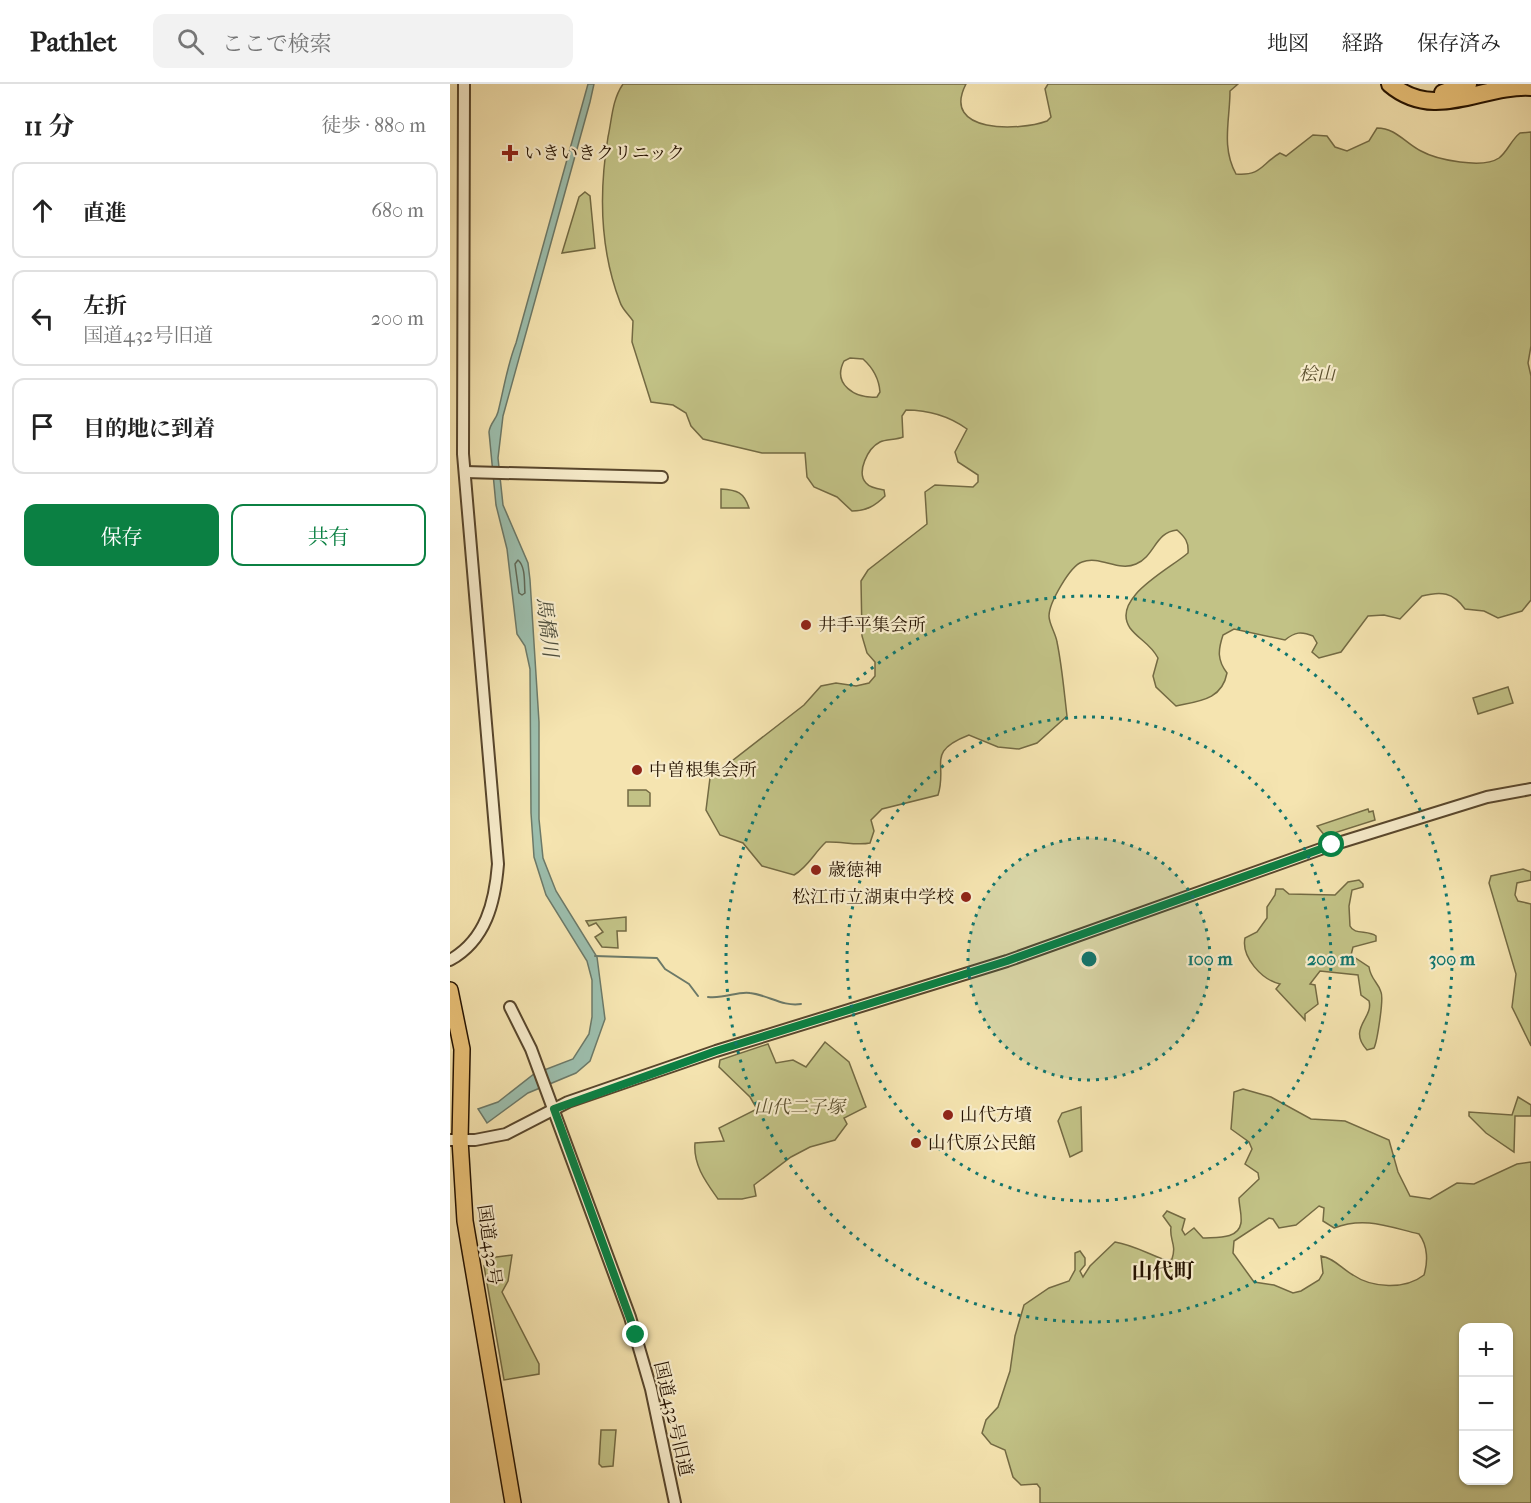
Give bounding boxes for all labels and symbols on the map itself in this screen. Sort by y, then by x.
place label: いきいきクリニック [524,143,685,164]
marker: いきいきクリニック [501,144,519,162]
park label: 桧山 [1299,364,1337,385]
water label: 馬橋川 [532,596,562,660]
place label: 井手平集会所 [818,615,926,636]
marker: 井手平集会所 [799,618,813,632]
place label: 中曽根集会所 [649,760,757,781]
marker: 中曽根集会所 [630,763,644,777]
route start [1318,831,1344,857]
place label: 歳徳神 [828,860,882,881]
marker: 歳徳神 [809,863,823,877]
place label: 松江市立湖東中学校 [792,887,954,908]
marker: 松江市立湖東中学校 [959,890,973,904]
centre of rings [1079,949,1099,969]
text: 100 m [1187,949,1234,970]
text: 200 m [1307,949,1356,970]
text: 300 m [1429,949,1476,970]
park label: 山代二子塚 [754,1097,847,1118]
place label: 山代方墳 [960,1105,1032,1126]
marker: 山代方墳 [941,1108,955,1122]
place label: 山代原公民館 [928,1133,1036,1154]
marker: 山代原公民館 [909,1136,923,1150]
street label: 国道432号 [473,1203,505,1287]
district label: 山代町 [1132,1259,1195,1283]
route end [622,1321,648,1347]
street label: 国道432号旧道 [650,1360,696,1478]

